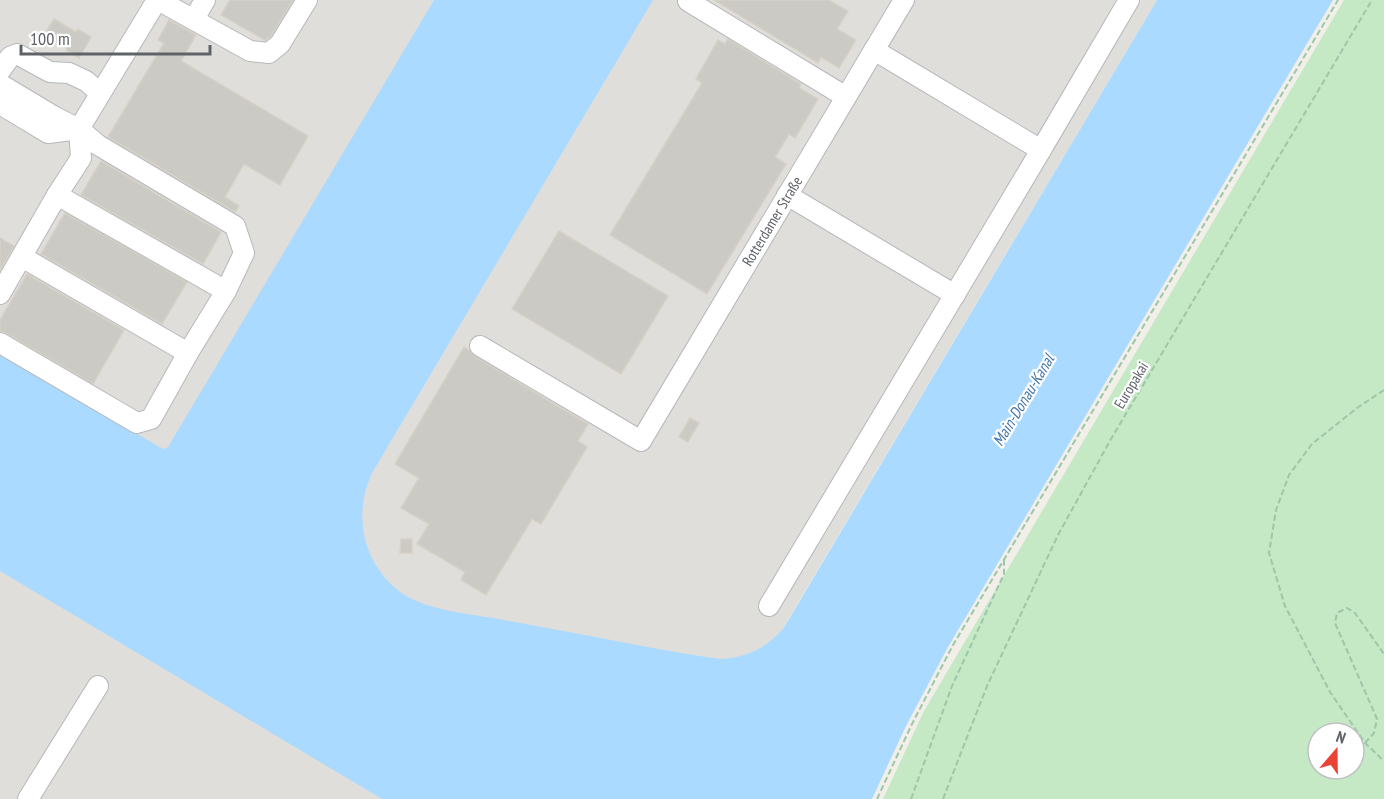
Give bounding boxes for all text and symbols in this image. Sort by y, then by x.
scale bar [21,18,210,56]
text: 100 m [30,27,70,50]
street label: Rotterdamer Straße [738,173,806,269]
water label: Main-Donau-Kanal [988,350,1059,449]
street label: Europakai [1110,358,1152,412]
north arrow [1306,721,1366,781]
text: N [1334,726,1349,748]

